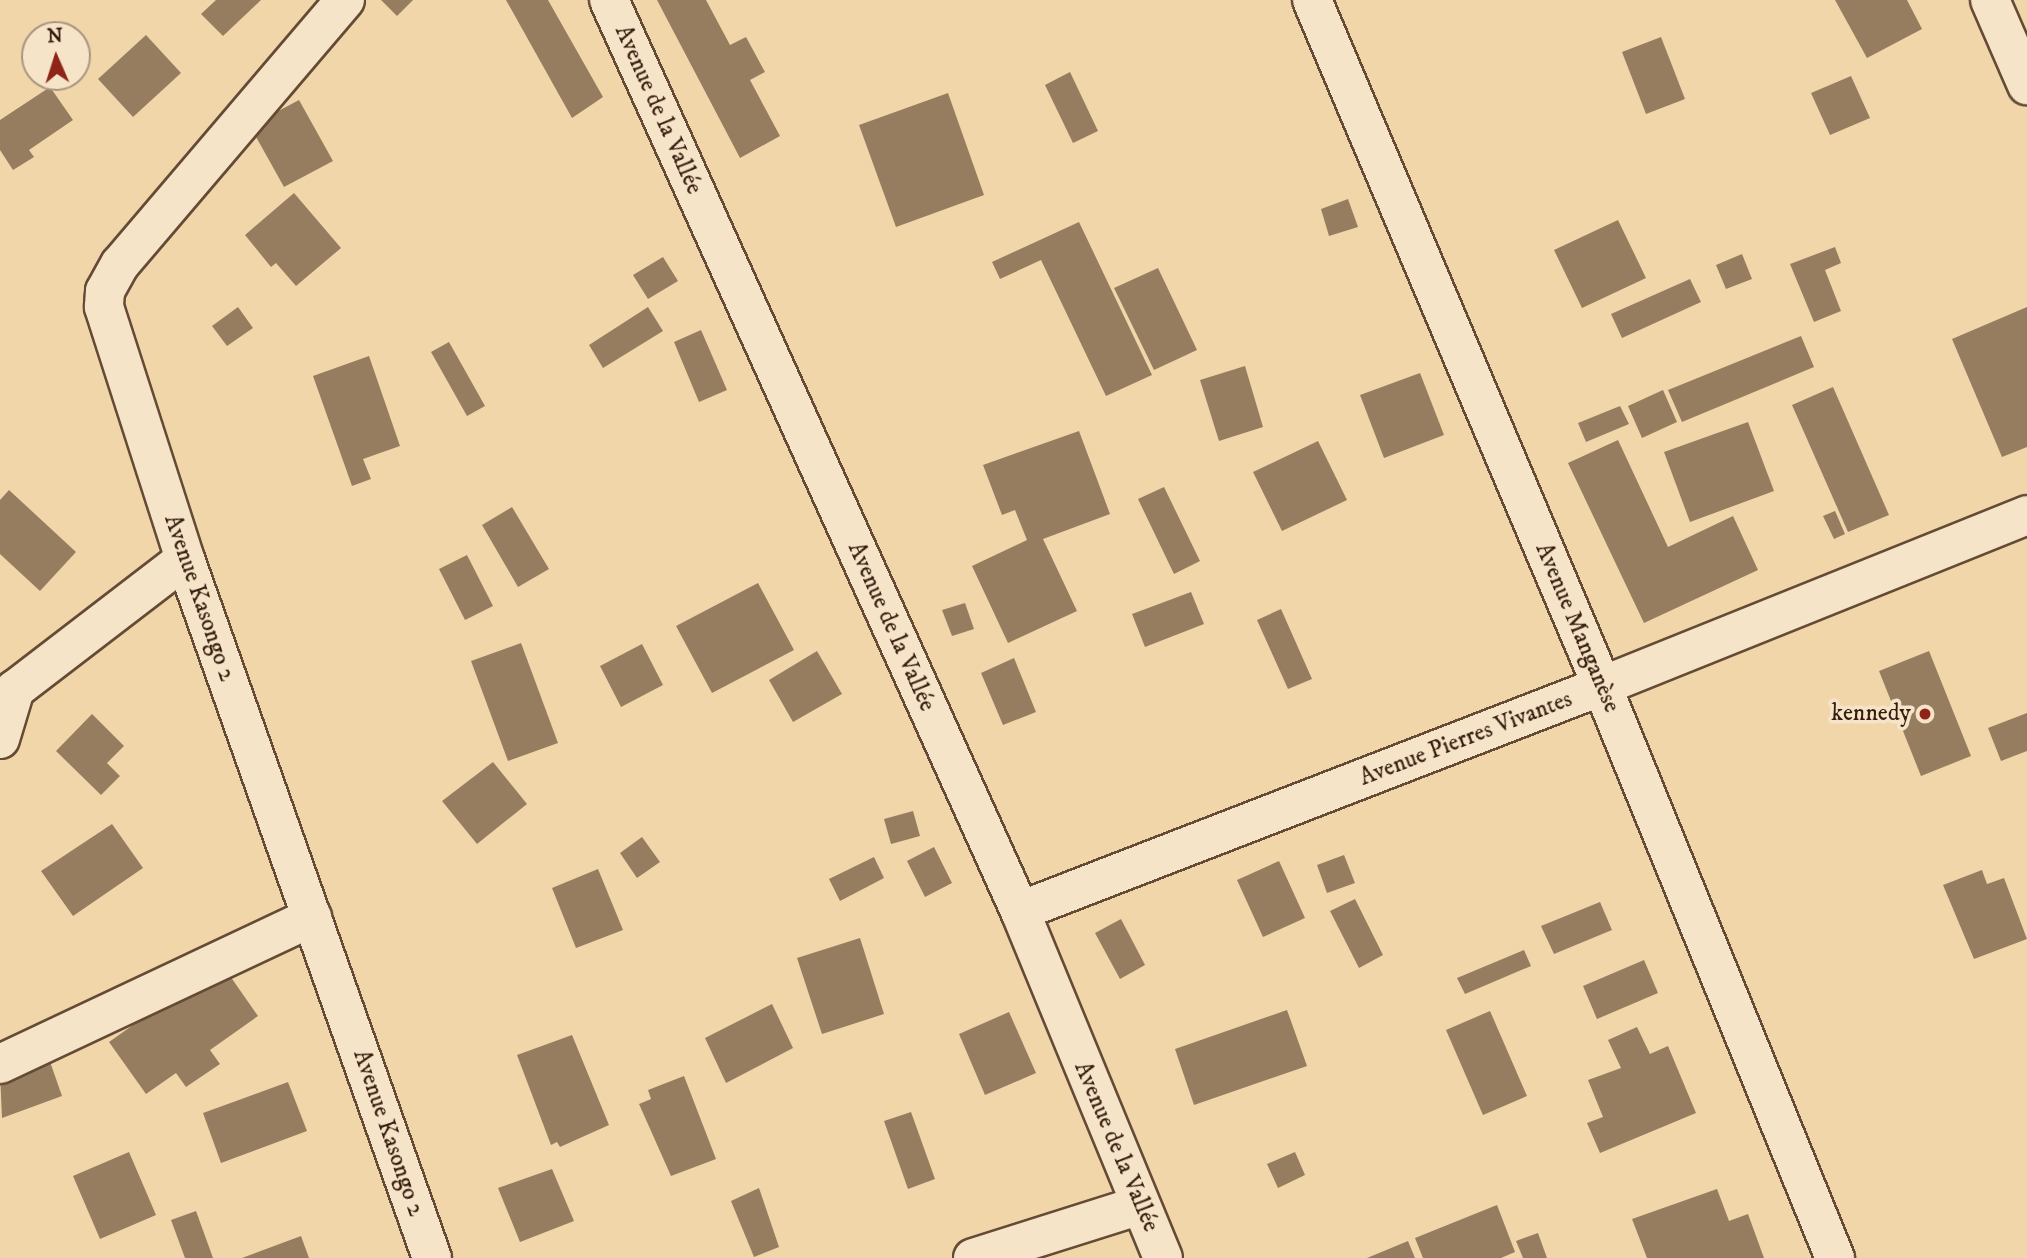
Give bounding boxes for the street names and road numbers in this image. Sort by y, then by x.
street label: Avenue de la Vallée [608,21,708,199]
street label: Avenue Kasongo 2 [157,511,241,685]
street label: Avenue de la Vallée [841,538,941,716]
street label: Avenue Manganèse [1528,539,1626,717]
street label: Avenue Pierres Vivantes [1356,685,1576,793]
street label: Avenue Kasongo 2 [346,1046,430,1220]
street label: Avenue de la Vallée [1067,1058,1165,1236]

